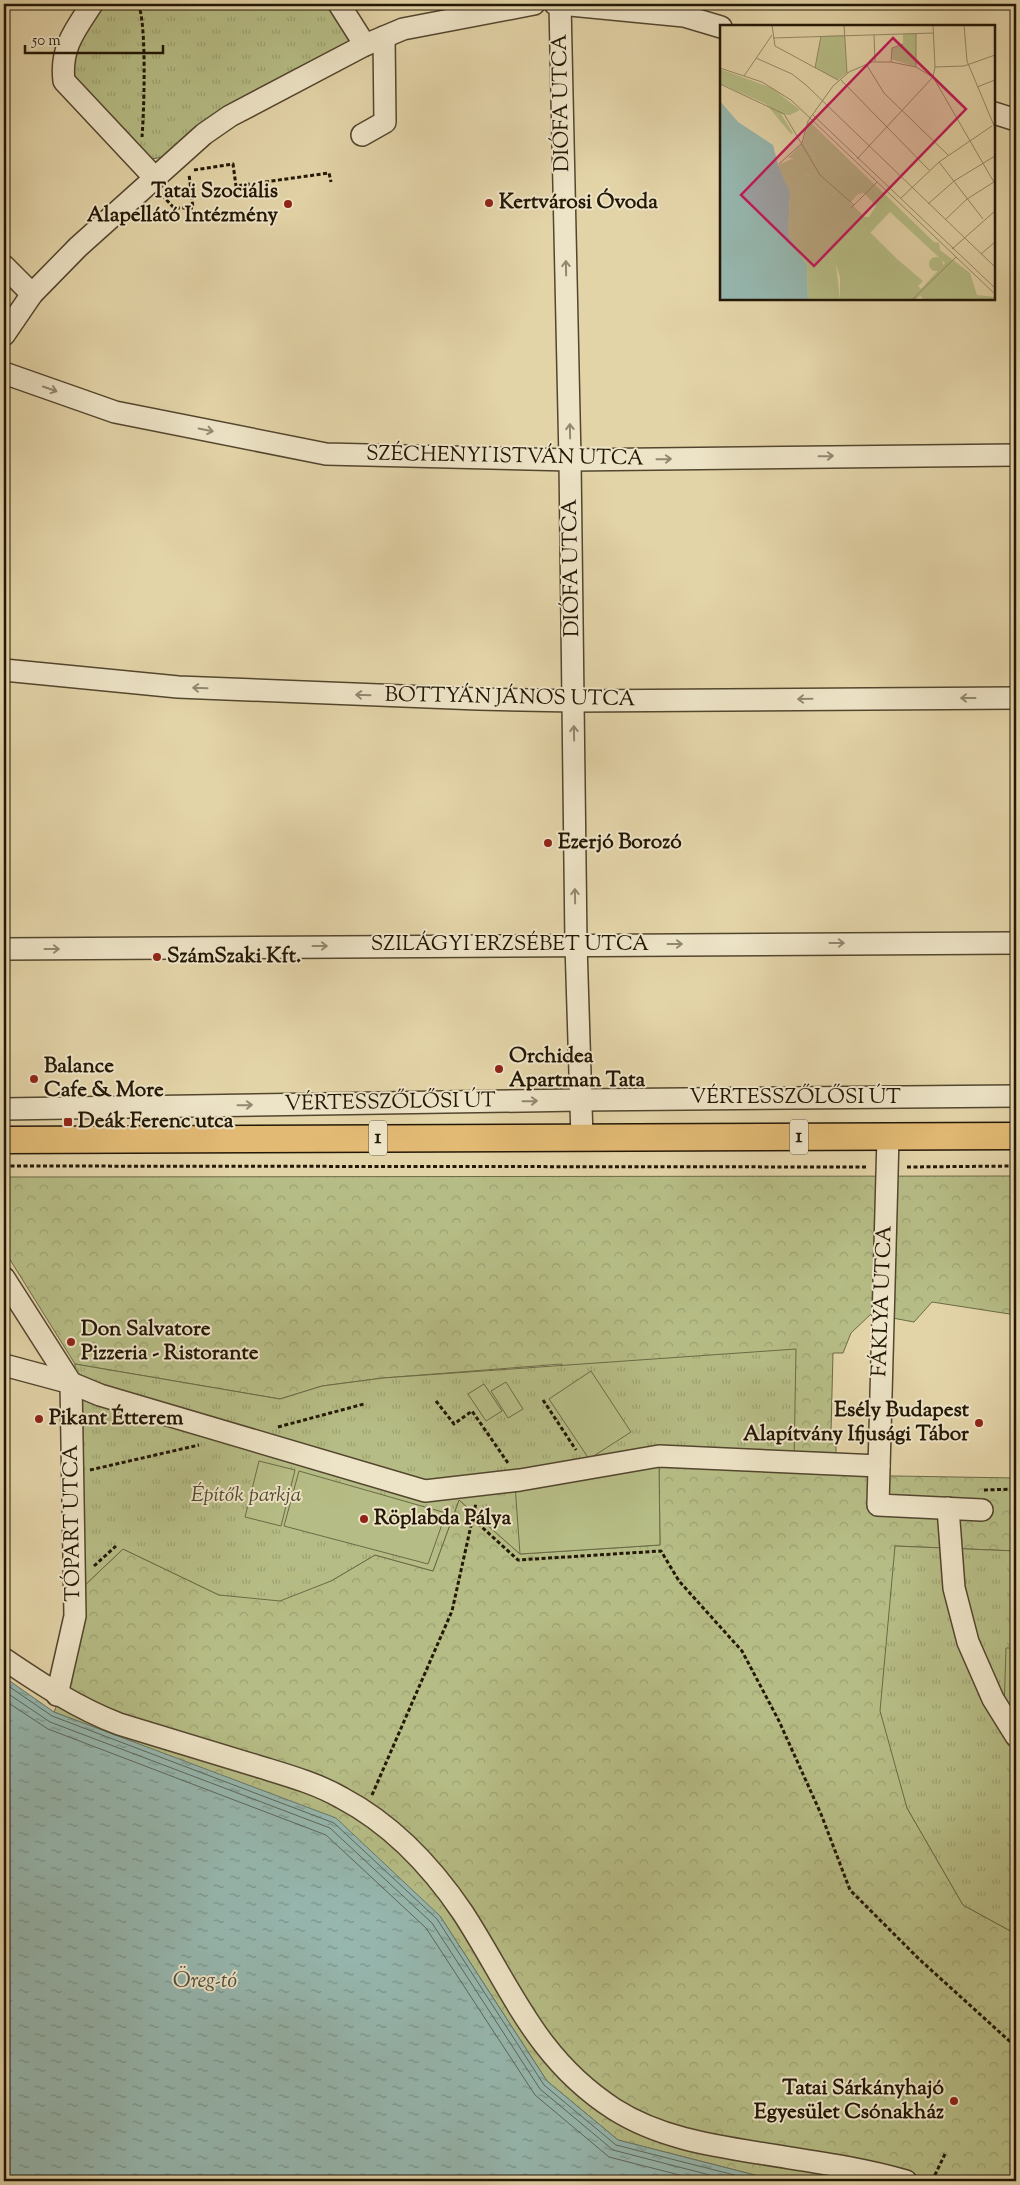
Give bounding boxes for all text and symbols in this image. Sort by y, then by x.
scale bar [25,22,162,54]
inset map [720,25,995,300]
text: 50 m [31,31,61,52]
street label: DIÓFA UTCA [546,34,578,172]
place label: Tatai Szociális Alapellátó Intézmény [87,177,279,231]
place label: Kertvárosi Óvoda [499,188,658,218]
marker: Kertvárosi Óvoda [483,197,495,209]
marker: Tatai Szociális Alapellátó Intézmény [282,198,294,210]
one-way arrow [561,260,571,276]
one-way arrow [41,385,57,394]
one-way arrow [565,423,575,439]
one-way arrow [198,426,214,436]
street label: SZÉCHENYI ISTVÁN UTCA [366,440,644,474]
one-way arrow [818,451,834,461]
one-way arrow [656,454,672,464]
street label: DIÓFA UTCA [556,499,588,637]
street label: BOTTYÁN JÁNOS UTCA [384,681,636,715]
one-way arrow [193,683,209,692]
one-way arrow [355,690,371,699]
one-way arrow [960,693,976,703]
one-way arrow [797,694,814,704]
one-way arrow [569,725,579,742]
place label: Ezerjó Borozó [558,828,682,858]
marker: Ezerjó Borozó [542,837,554,849]
one-way arrow [571,888,580,904]
street label: SZILÁGYI ERZSÉBET UTCA [371,930,649,960]
one-way arrow [829,938,845,948]
one-way arrow [666,939,683,949]
one-way arrow [312,941,328,951]
place label: SzámSzaki Kft. [167,942,301,972]
one-way arrow [44,944,60,954]
marker: SzámSzaki Kft. [151,951,163,963]
place label: Orchidea Apartman Tata [509,1042,645,1096]
place label: Balance Cafe & More [44,1052,164,1106]
marker: Orchidea Apartman Tata [493,1063,505,1075]
marker: Balance Cafe & More [28,1073,40,1085]
street label: VÉRTESSZŐLŐSI ÚT [689,1083,901,1113]
street label: VÉRTESSZŐLŐSI ÚT [284,1086,496,1120]
one-way arrow [522,1096,538,1106]
one-way arrow [237,1100,253,1109]
place label: Deák Ferenc utca [78,1107,234,1137]
marker: Deák Ferenc utca [62,1116,74,1128]
road number: 1 [369,1120,387,1156]
road number: 1 [790,1120,808,1154]
street label: FÁKLYA UTCA [865,1225,901,1377]
place label: Don Salvatore Pizzeria - Ristorante [81,1315,259,1369]
marker: Don Salvatore Pizzeria - Ristorante [65,1336,77,1348]
place label: Esély Budapest Alapítvány Ifjusági Tábor [743,1396,970,1450]
place label: Pikant Étterem [49,1404,184,1434]
marker: Pikant Étterem [33,1413,45,1425]
marker: Esély Budapest Alapítvány Ifjusági Tábor [973,1417,985,1429]
street label: TÓPART UTCA [57,1444,89,1602]
park label: Építők parkja [191,1481,301,1511]
place label: Röplabda Pálya [374,1504,511,1534]
marker: Röplabda Pálya [358,1513,370,1525]
water label: Öreg-tó [173,1965,237,1998]
place label: Tatai Sárkányhajó Egyesület Csónakház [754,2074,945,2128]
marker: Tatai Sárkányhajó Egyesület Csónakház [948,2095,960,2107]

